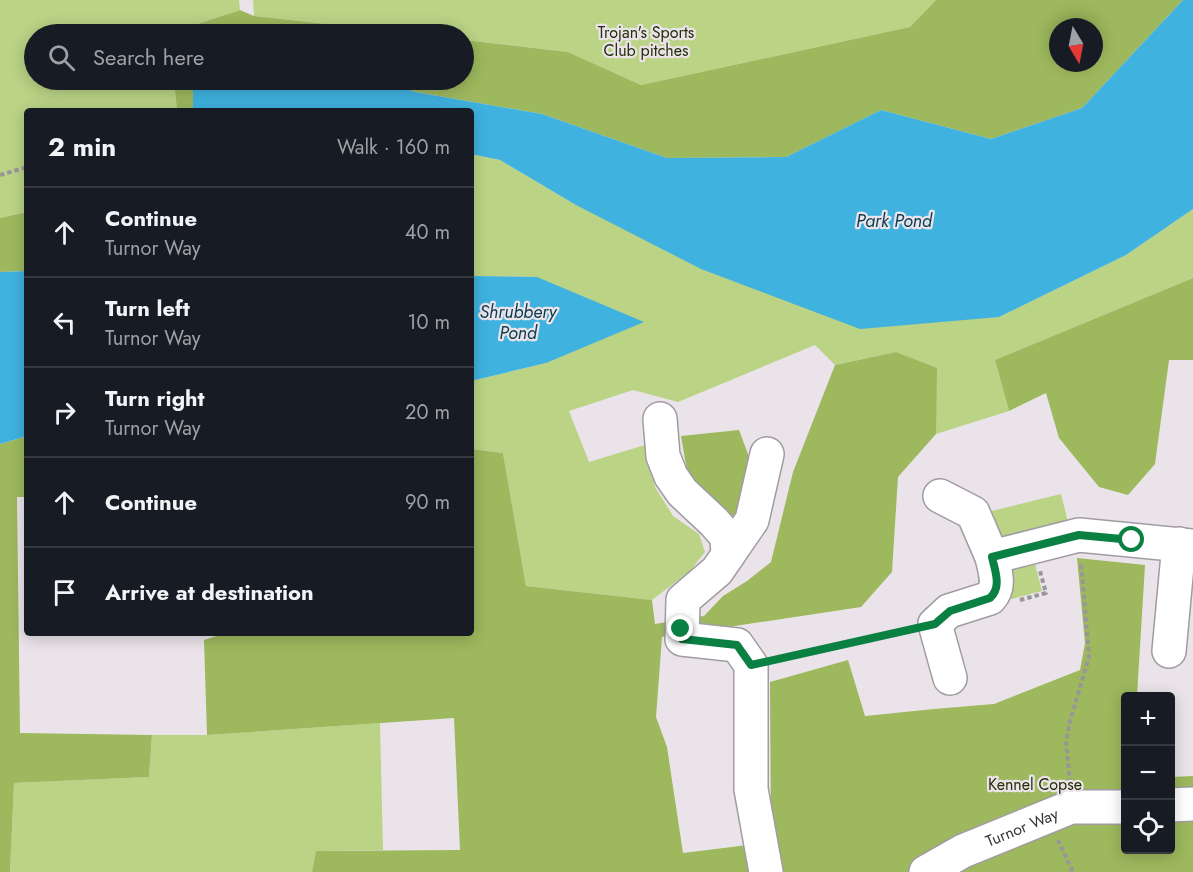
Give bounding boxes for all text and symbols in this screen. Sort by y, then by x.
north arrow [1049,18,1103,72]
park label: Trojan's Sports Club pitches [598,21,694,62]
search box [24,24,474,90]
icon: search [45,41,78,74]
text: Search here [93,41,204,73]
text: 2 min [48,128,116,166]
text: Walk · 160 m [337,133,450,162]
text: Continue [105,202,197,234]
water label: Park Pond [856,208,933,234]
icon: ahead [48,216,81,249]
text: 40 m [405,218,450,247]
text: Turnor Way [105,234,200,263]
text: Turn left [105,292,190,324]
water label: Shrubbery Pond [479,299,558,346]
icon: left [48,306,81,339]
text: 10 m [407,308,450,337]
text: Turnor Way [105,324,200,353]
text: Turn right [105,382,205,414]
icon: right [48,396,81,429]
text: 20 m [405,398,450,427]
text: Turnor Way [105,414,200,443]
icon: ahead [48,486,81,519]
text: Continue [105,486,197,518]
text: 90 m [405,488,450,517]
route start [1118,526,1144,552]
icon: arrive [48,576,81,609]
text: Arrive at destination [105,576,314,608]
route end [667,615,693,641]
map controls [1121,692,1175,854]
button: + [1121,692,1175,746]
button: − [1121,746,1175,800]
park label: Kennel Copse [988,773,1082,796]
button: locate [1121,800,1175,854]
street label: Turnor Way [982,802,1062,852]

